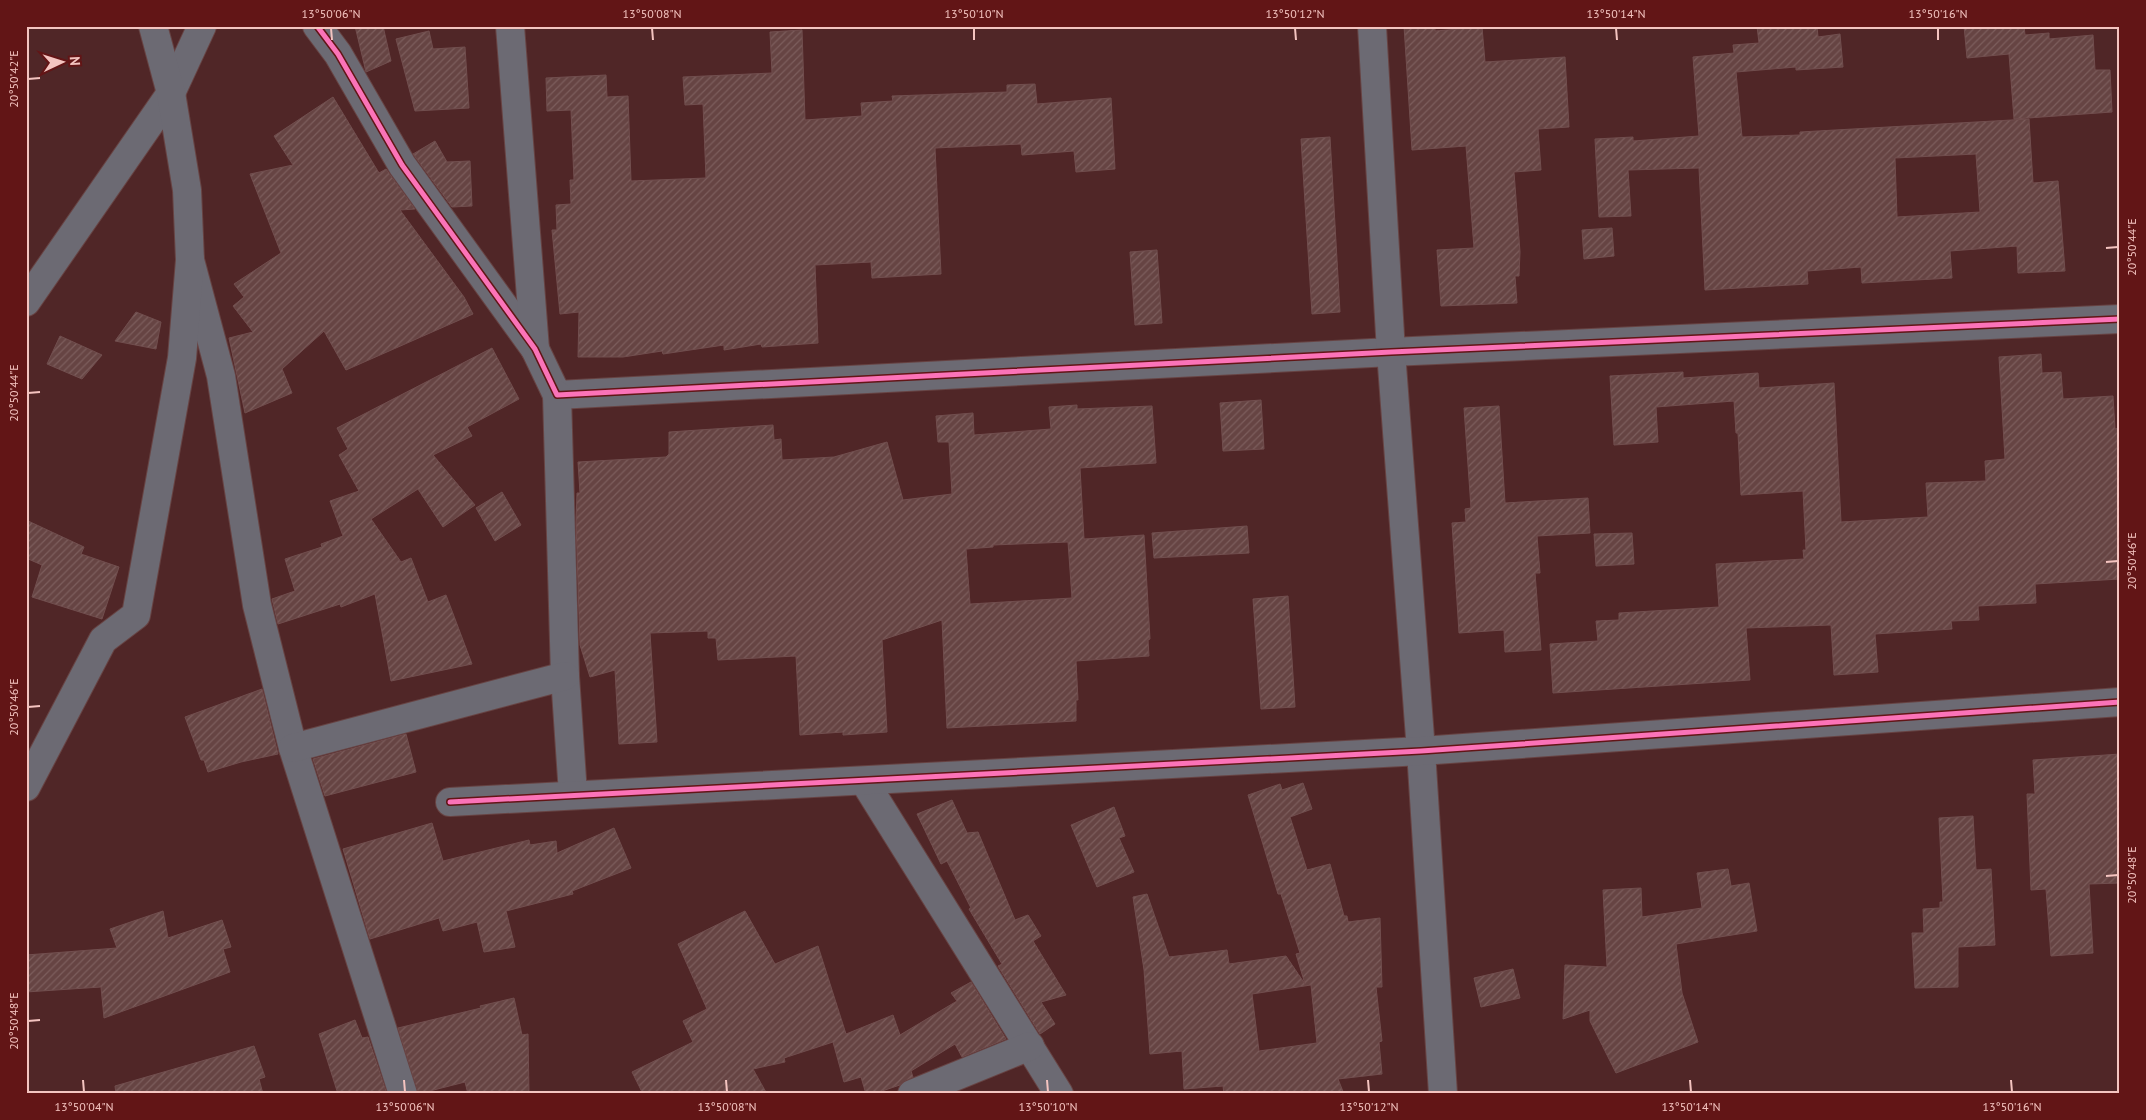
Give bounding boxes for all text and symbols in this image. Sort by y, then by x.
text: 13°50'06"N [301,6,361,21]
text: 13°50'08"N [622,6,682,21]
text: 13°50'10"N [944,6,1004,21]
text: 13°50'12"N [1265,6,1325,21]
text: 13°50'14"N [1586,6,1646,21]
text: 13°50'16"N [1908,6,1968,21]
north arrow [38,38,88,88]
text: 20°50'42"E [6,50,21,108]
text: N [66,56,84,66]
text: 20°50'44"E [2124,218,2139,276]
text: 20°50'44"E [6,364,21,422]
text: 20°50'46"E [2124,532,2139,590]
text: 20°50'46"E [6,678,21,736]
text: 20°50'48"E [2124,846,2139,904]
text: 20°50'48"E [6,992,21,1050]
text: 13°50'04"N [54,1099,114,1114]
text: 13°50'06"N [375,1099,435,1114]
text: 13°50'08"N [697,1099,757,1114]
text: 13°50'10"N [1018,1099,1078,1114]
text: 13°50'12"N [1339,1099,1399,1114]
text: 13°50'14"N [1661,1099,1721,1114]
text: 13°50'16"N [1982,1099,2042,1114]

